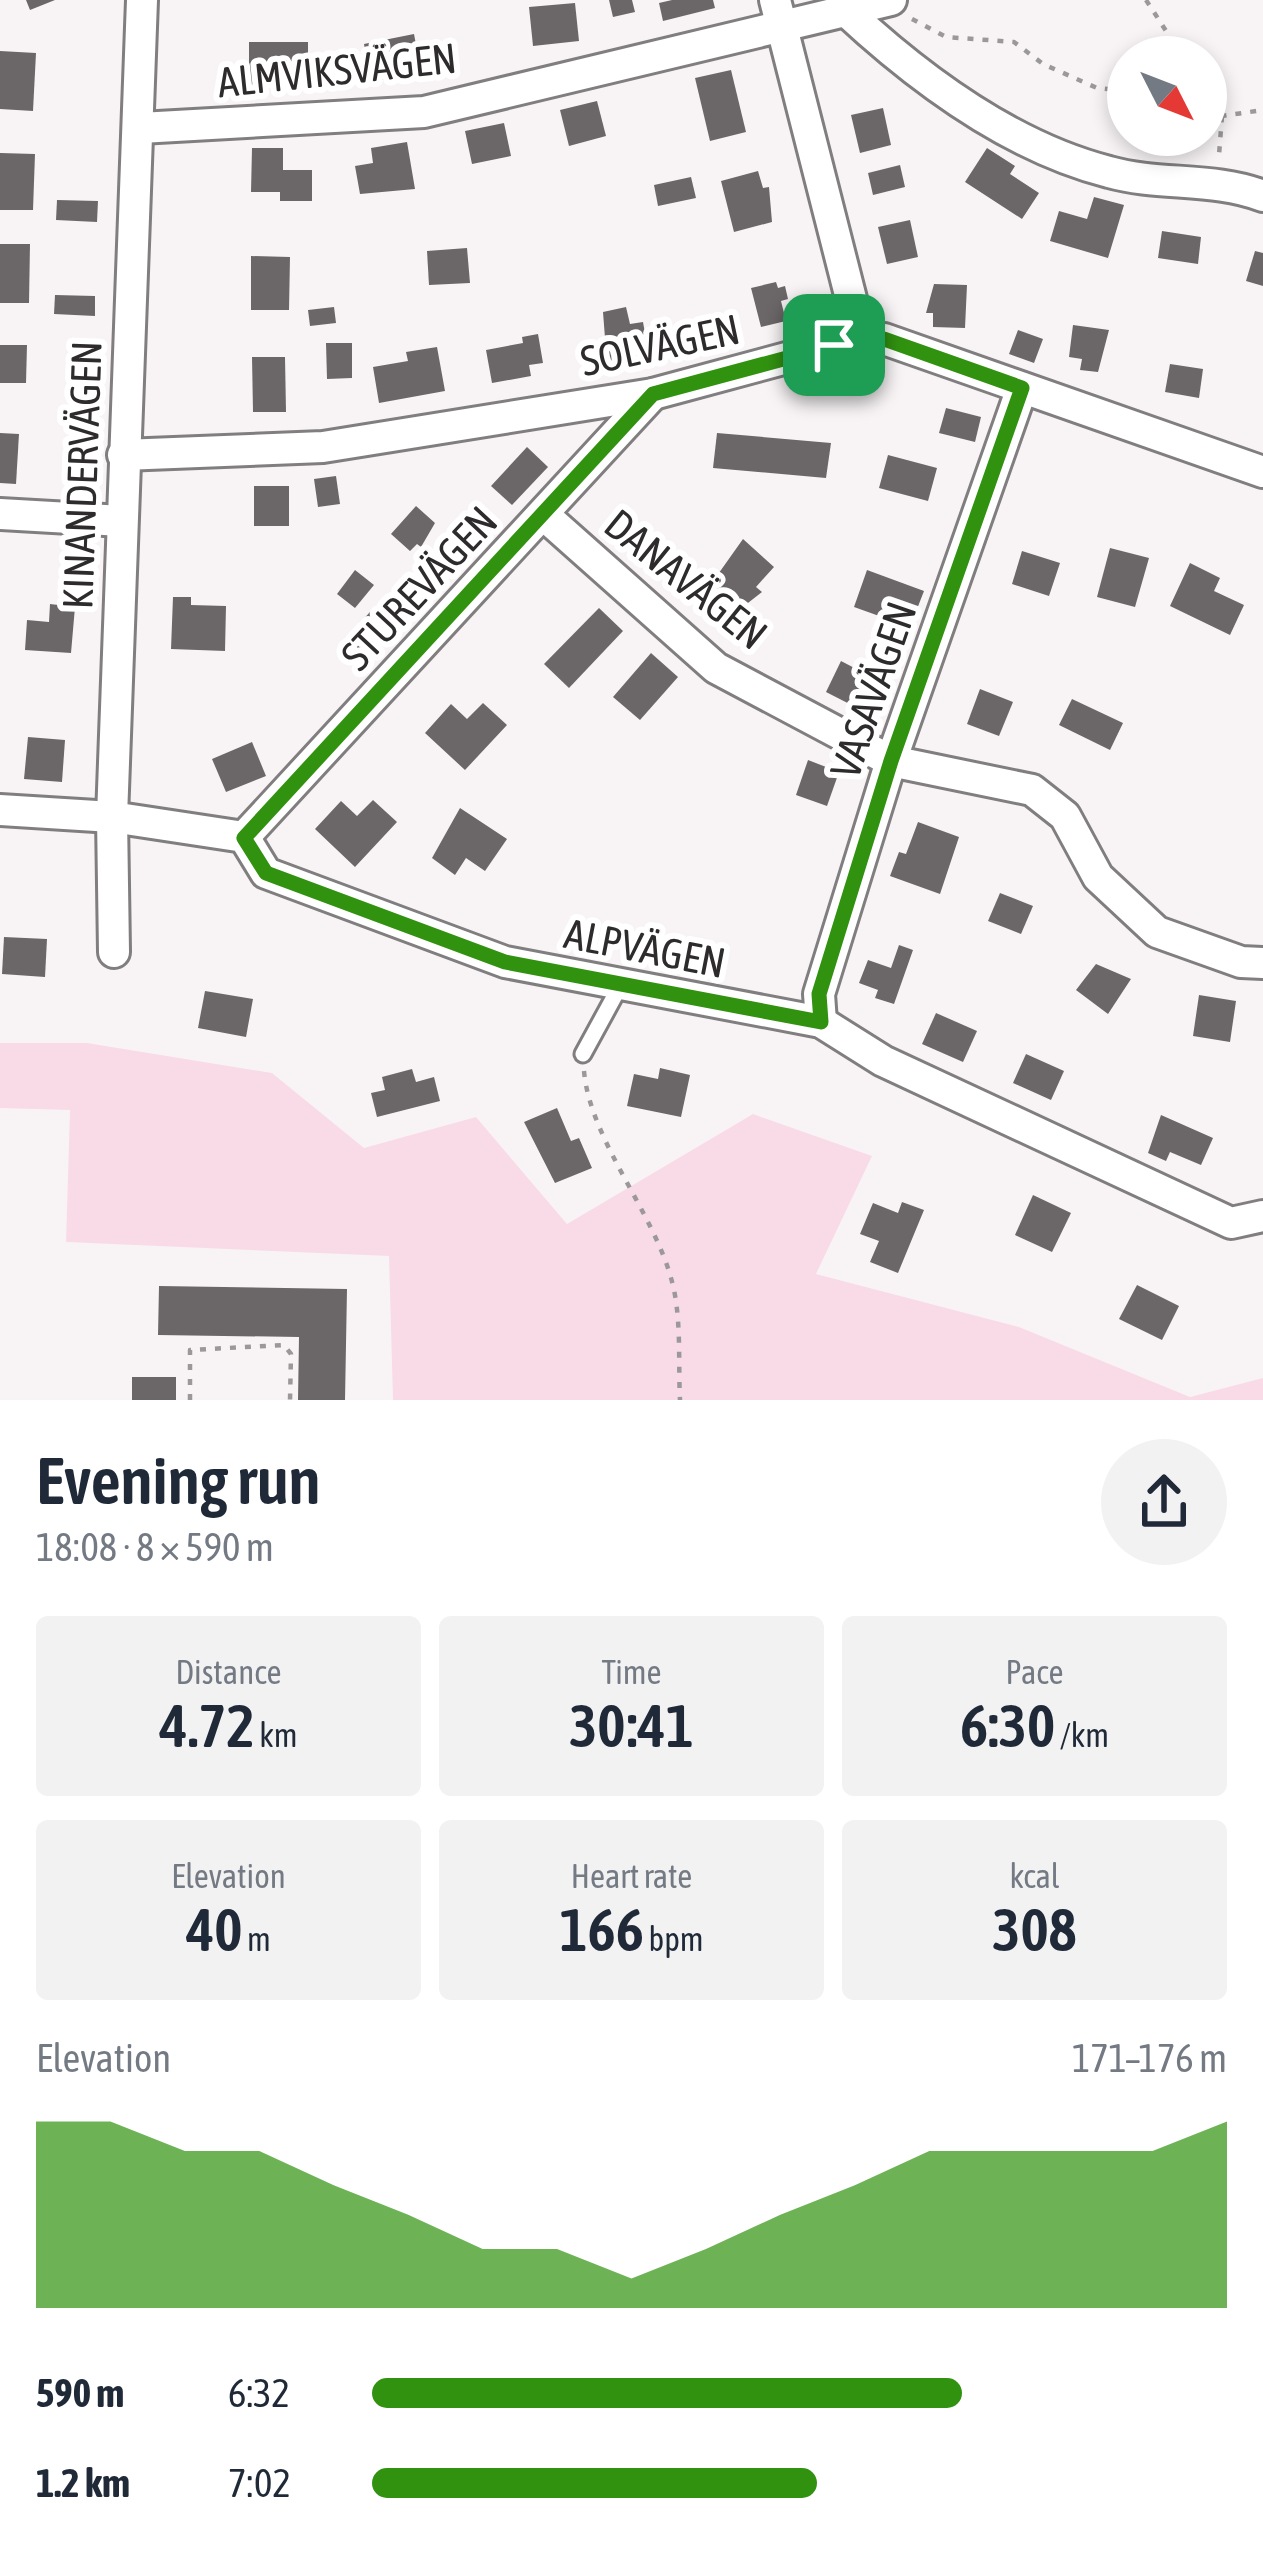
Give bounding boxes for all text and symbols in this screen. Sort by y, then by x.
street label: ALMVIKSVÄGEN [215,34,459,106]
north arrow [1107,36,1227,156]
map controls [1107,36,1227,156]
pin [783,294,885,396]
street label: SOLVÄGEN [576,305,744,385]
icon: arrive [801,312,867,378]
street label: KINANDERVÄGEN [53,340,111,610]
street label: STUREVÄGEN [332,497,506,679]
street label: DANAVÄGEN [596,499,776,659]
street label: VASAVÄGEN [821,596,925,784]
street label: ALPVÄGEN [561,909,729,987]
button: share [1101,1439,1227,1565]
text: Evening run [36,1442,321,1518]
text: 18:08 · 8 × 590 m [36,1525,274,1569]
text: Distance [176,1653,281,1691]
text: Time [601,1653,662,1691]
text: Pace [1005,1653,1064,1691]
text: 4.72 [159,1691,255,1760]
text: 30:41 [569,1691,694,1760]
text: 6:30 [960,1691,1055,1760]
text: km [255,1716,298,1754]
text: /km [1055,1716,1109,1754]
text: Elevation [171,1857,286,1895]
text: Heart rate [571,1857,692,1895]
text: kcal [1009,1857,1060,1895]
text: 40 [186,1895,243,1964]
text: 166 [559,1895,644,1964]
text: 308 [992,1895,1077,1964]
text: m [243,1920,271,1958]
text: bpm [644,1920,704,1958]
text: Elevation [36,2036,171,2080]
text: 171–176 m [1072,2036,1227,2080]
text: 590 m [36,2371,124,2415]
text: 6:32 [228,2371,290,2415]
text: 1.2 km [36,2461,130,2505]
text: 7:02 [228,2461,291,2505]

